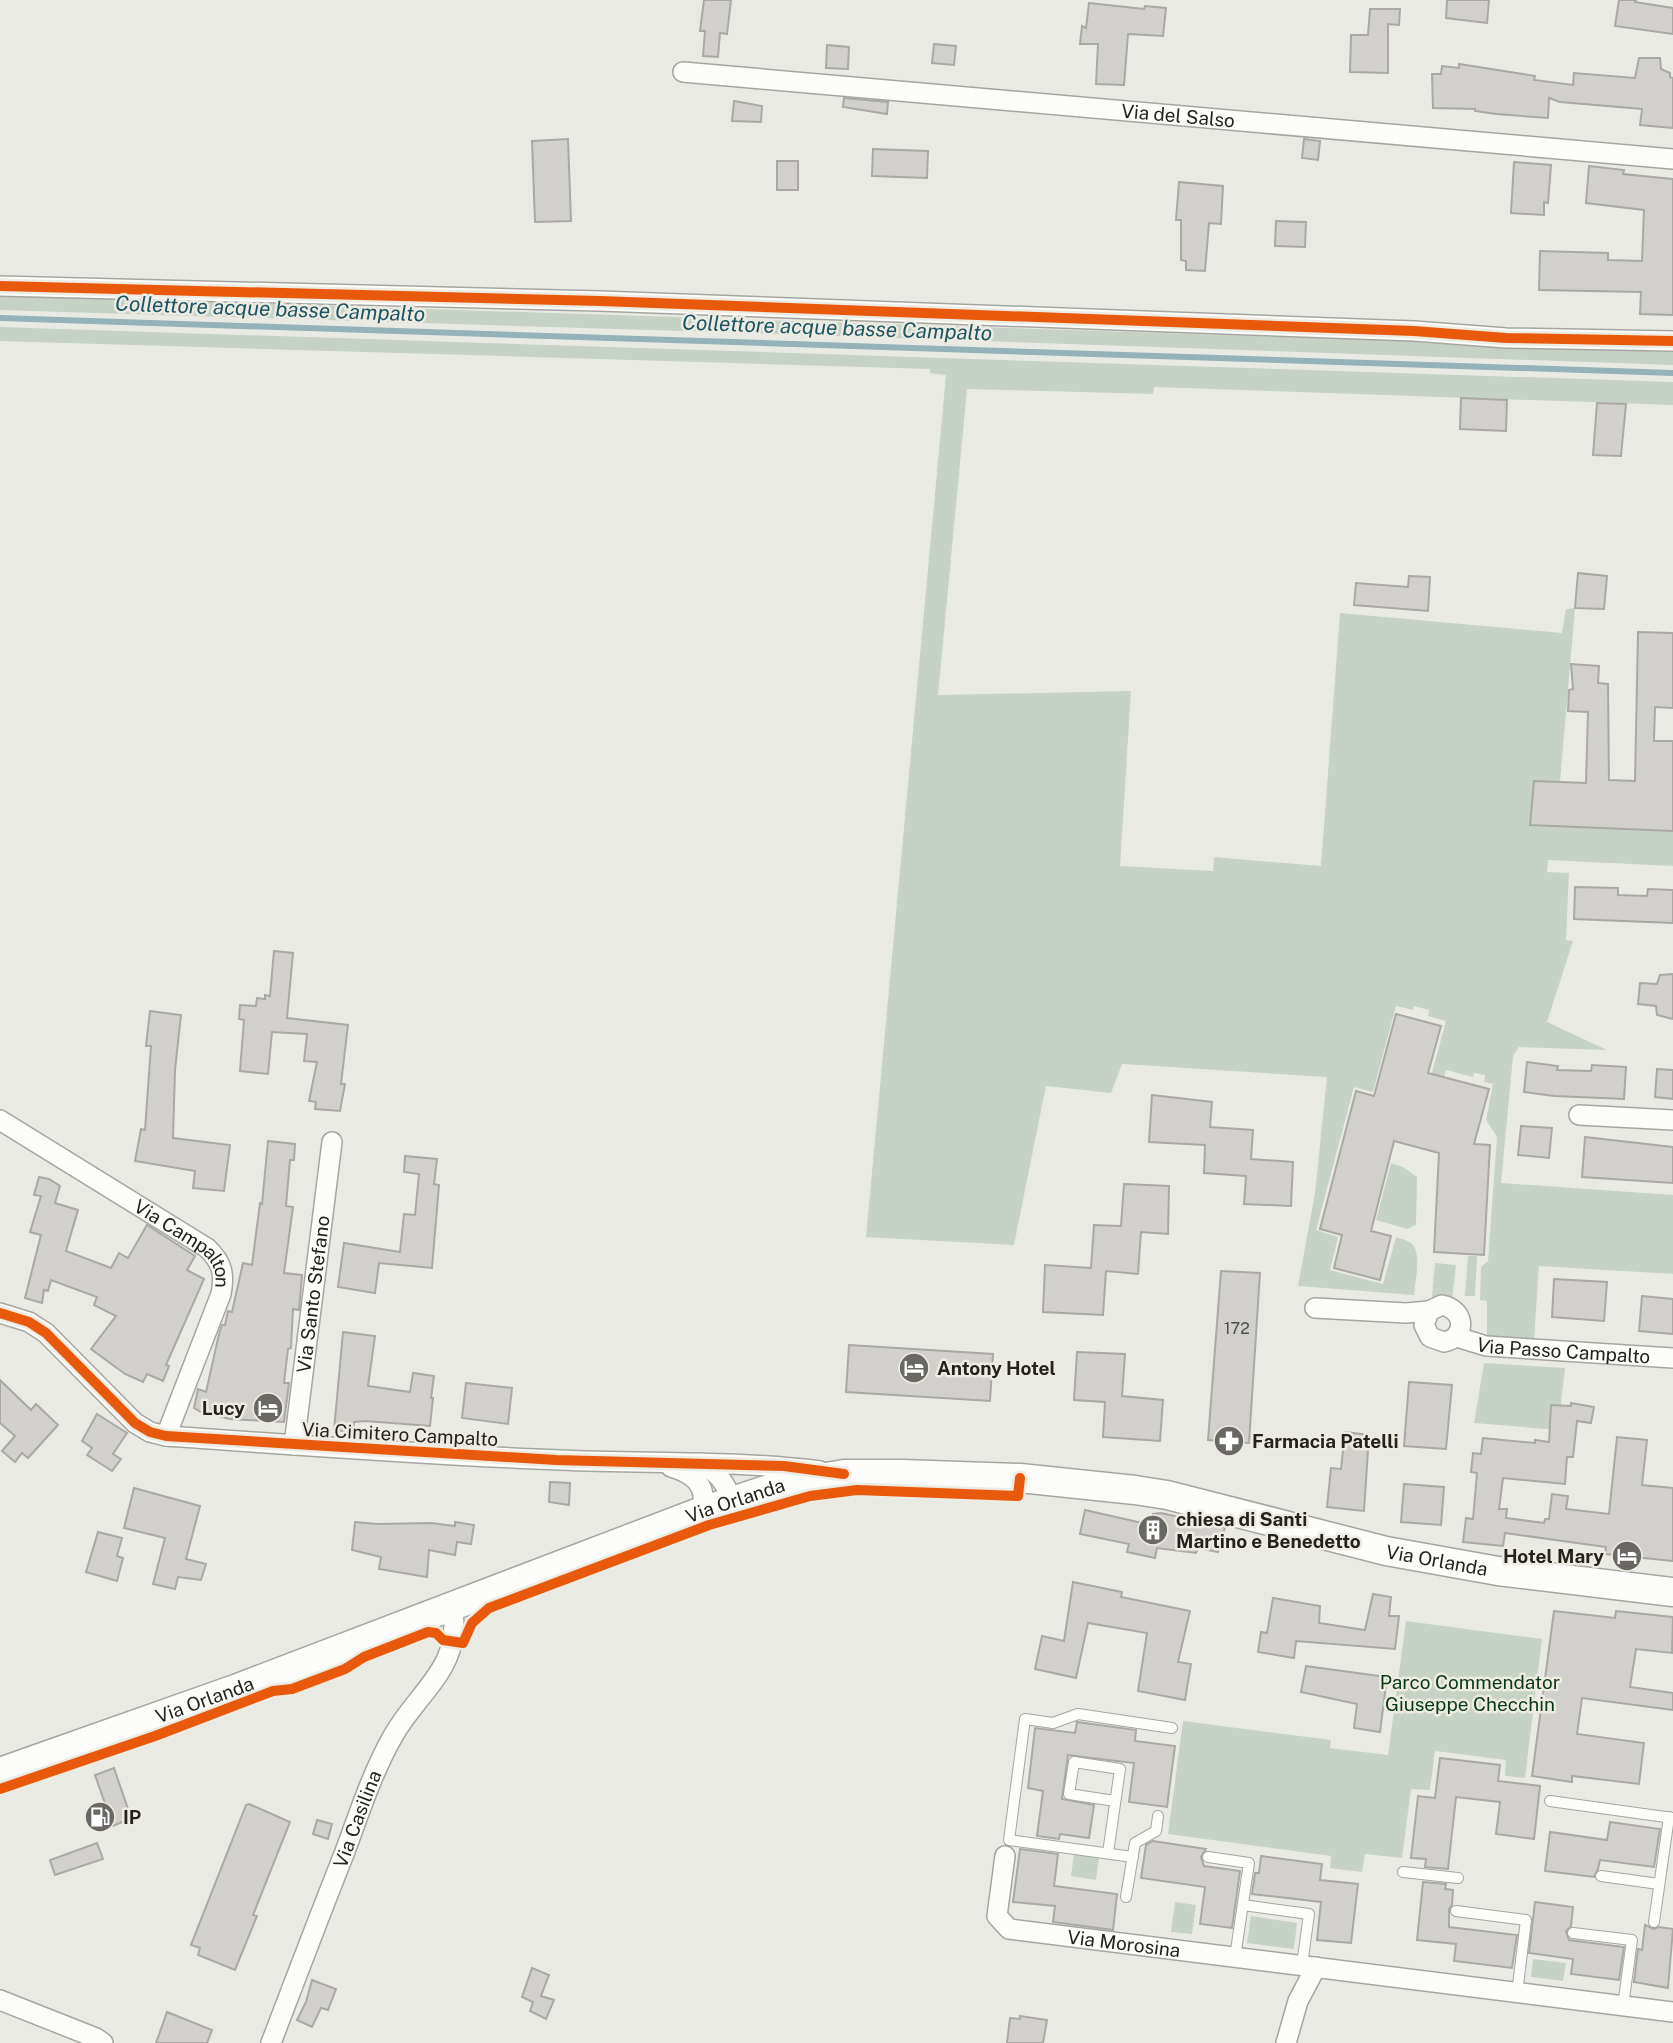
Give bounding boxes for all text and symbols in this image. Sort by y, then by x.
street label: Via del Salso [1120,100,1236,131]
water label: Collettore acque basse Campalto [115,291,425,326]
water label: Collettore acque basse Campalto [682,310,992,345]
street label: Via Campalton [130,1195,234,1288]
street label: Via Santo Stefano [292,1214,334,1374]
house number: 172 [1224,1319,1250,1338]
street label: Via Passo Campalto [1474,1333,1651,1368]
hotel icon: Antony Hotel [897,1351,931,1385]
place label: Antony Hotel [937,1357,1056,1379]
hotel icon: Lucy [251,1391,285,1425]
place label: Lucy [202,1397,245,1419]
street label: Via Cimitero Campalto [301,1418,499,1450]
pharmacy icon: Farmacia Patelli [1212,1424,1246,1458]
place label: Farmacia Patelli [1252,1430,1399,1452]
street label: Via Orlanda [683,1474,788,1527]
place label: chiesa di Santi Martino e Benedetto [1176,1508,1361,1552]
building icon: chiesa di Santi Martino e Benedetto [1136,1513,1170,1547]
hotel icon: Hotel Mary [1610,1539,1644,1573]
street label: Via Orlanda [1384,1540,1490,1580]
place label: Hotel Mary [1503,1545,1604,1567]
park label: Parco Commendator Giuseppe Checchin [1380,1671,1560,1715]
street label: Via Orlanda [152,1672,257,1727]
street label: Via Casilina [329,1767,386,1871]
fuel station icon: IP [83,1800,117,1834]
place label: IP [123,1806,141,1828]
street label: Via Morosina [1066,1925,1182,1961]

